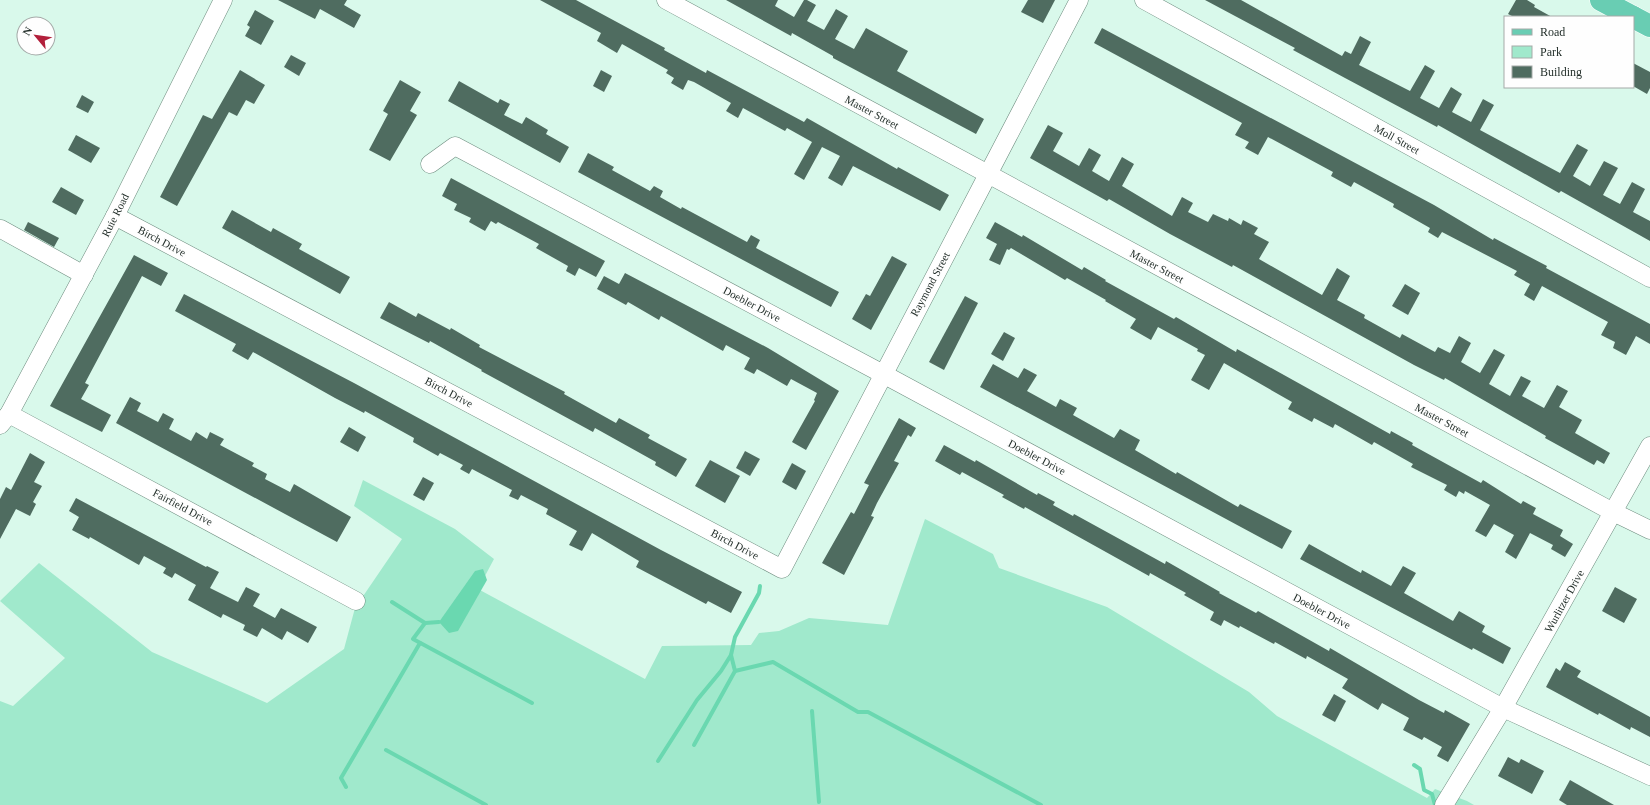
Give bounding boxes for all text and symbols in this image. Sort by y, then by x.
north arrow [16,16,56,56]
legend [1504,16,1634,88]
text: N [20,25,34,38]
text: Road [1540,25,1565,39]
text: Park [1540,45,1562,59]
text: Building [1540,65,1582,79]
street label: Master Street [843,93,901,131]
street label: Moll Street [1372,122,1422,156]
street label: Ruie Road [99,191,131,239]
street label: Birch Drive [136,223,188,259]
street label: Master Street [1128,247,1186,285]
street label: Raymond Street [908,250,952,318]
street label: Doebler Drive [721,284,783,324]
street label: Birch Drive [423,374,475,410]
street label: Master Street [1413,401,1471,439]
street label: Doebler Drive [1006,437,1068,477]
street label: Fairfield Drive [151,486,215,528]
street label: Birch Drive [709,526,761,562]
street label: Wurlitzer Drive [1542,568,1586,634]
street label: Doebler Drive [1291,591,1353,631]

